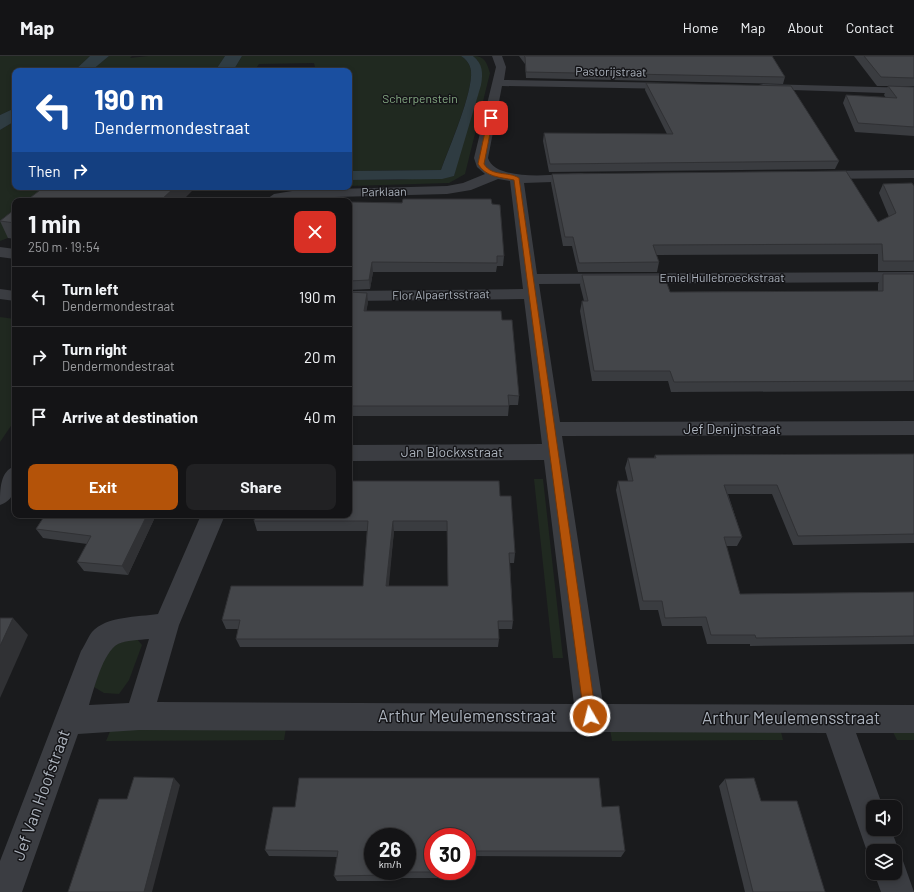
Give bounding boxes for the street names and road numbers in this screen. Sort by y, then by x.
street label: Pastorijstraat [575,63,647,79]
street label: Parklaan [361,184,407,198]
street label: Emiel Hullebroeckstraat [659,270,785,284]
street label: Flor Alpaertsstraat [392,286,490,302]
street label: Jef Denijnstraat [683,420,781,437]
street label: Jan Blockxstraat [401,443,503,460]
street label: Arthur Meulemensstraat [378,705,556,725]
street label: Arthur Meulemensstraat [702,707,880,727]
street label: Jef Van Hoofstraat [7,726,73,863]

